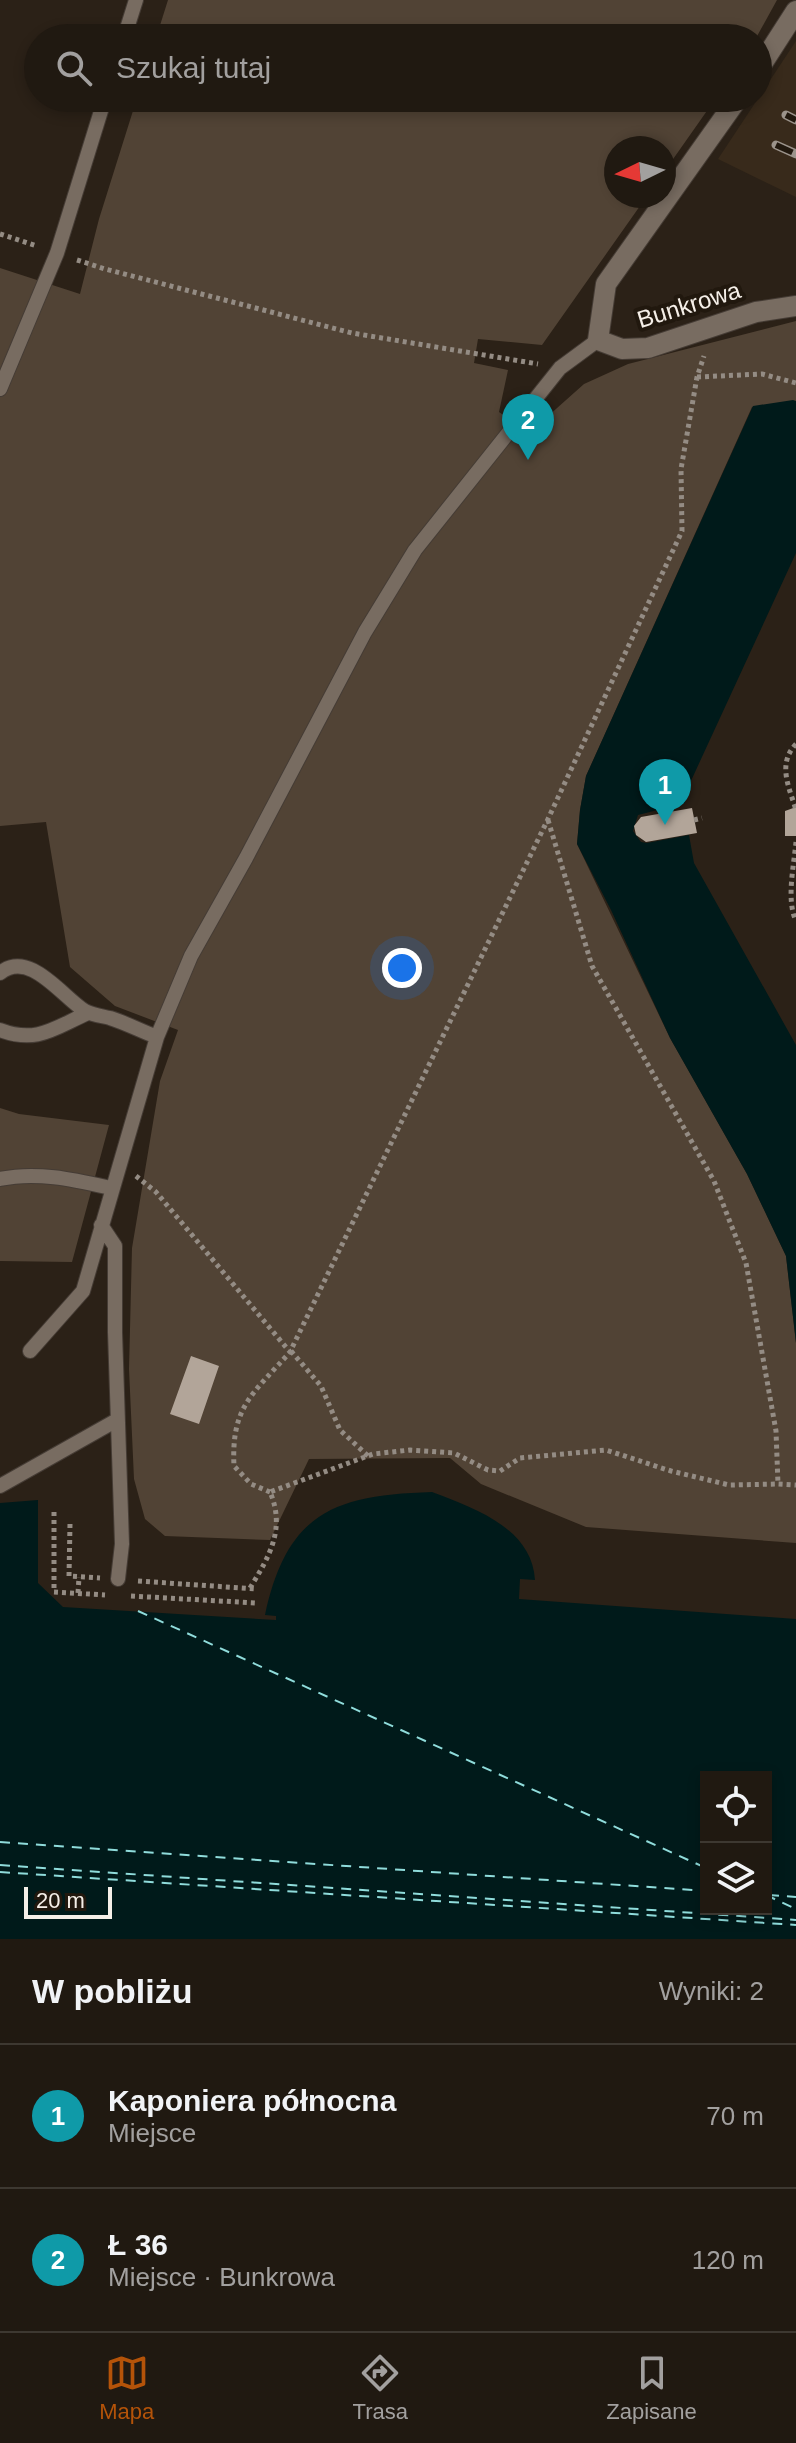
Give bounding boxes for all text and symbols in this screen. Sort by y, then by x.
search box [24,24,772,112]
icon: search [52,46,96,90]
text: Szukaj tutaj [116,51,271,84]
north arrow [604,136,676,208]
street label: Bunkrowa [634,276,744,333]
pin: 2 [502,394,554,460]
pin: 1 [639,759,691,825]
your location [382,948,422,988]
map controls [700,1771,772,1915]
button: locate [700,1771,772,1843]
button: layers [700,1843,772,1915]
scale bar [24,1883,112,1919]
text: 20 m [36,1888,85,1913]
text: W pobliżu [32,1972,193,2010]
text: Wyniki: 2 [659,1976,764,2006]
text: Kaponiera północna [108,2084,396,2117]
text: 1 [51,2101,65,2131]
text: 70 m [706,2101,764,2131]
text: Miejsce [108,2118,196,2148]
text: Ł 36 [108,2228,168,2261]
text: 2 [51,2245,65,2275]
text: 120 m [692,2245,764,2275]
text: Miejsce · Bunkrowa [108,2262,335,2292]
tab: Mapa [99,2351,154,2425]
tab: Trasa [353,2351,408,2425]
tab: Zapisane [606,2351,697,2425]

